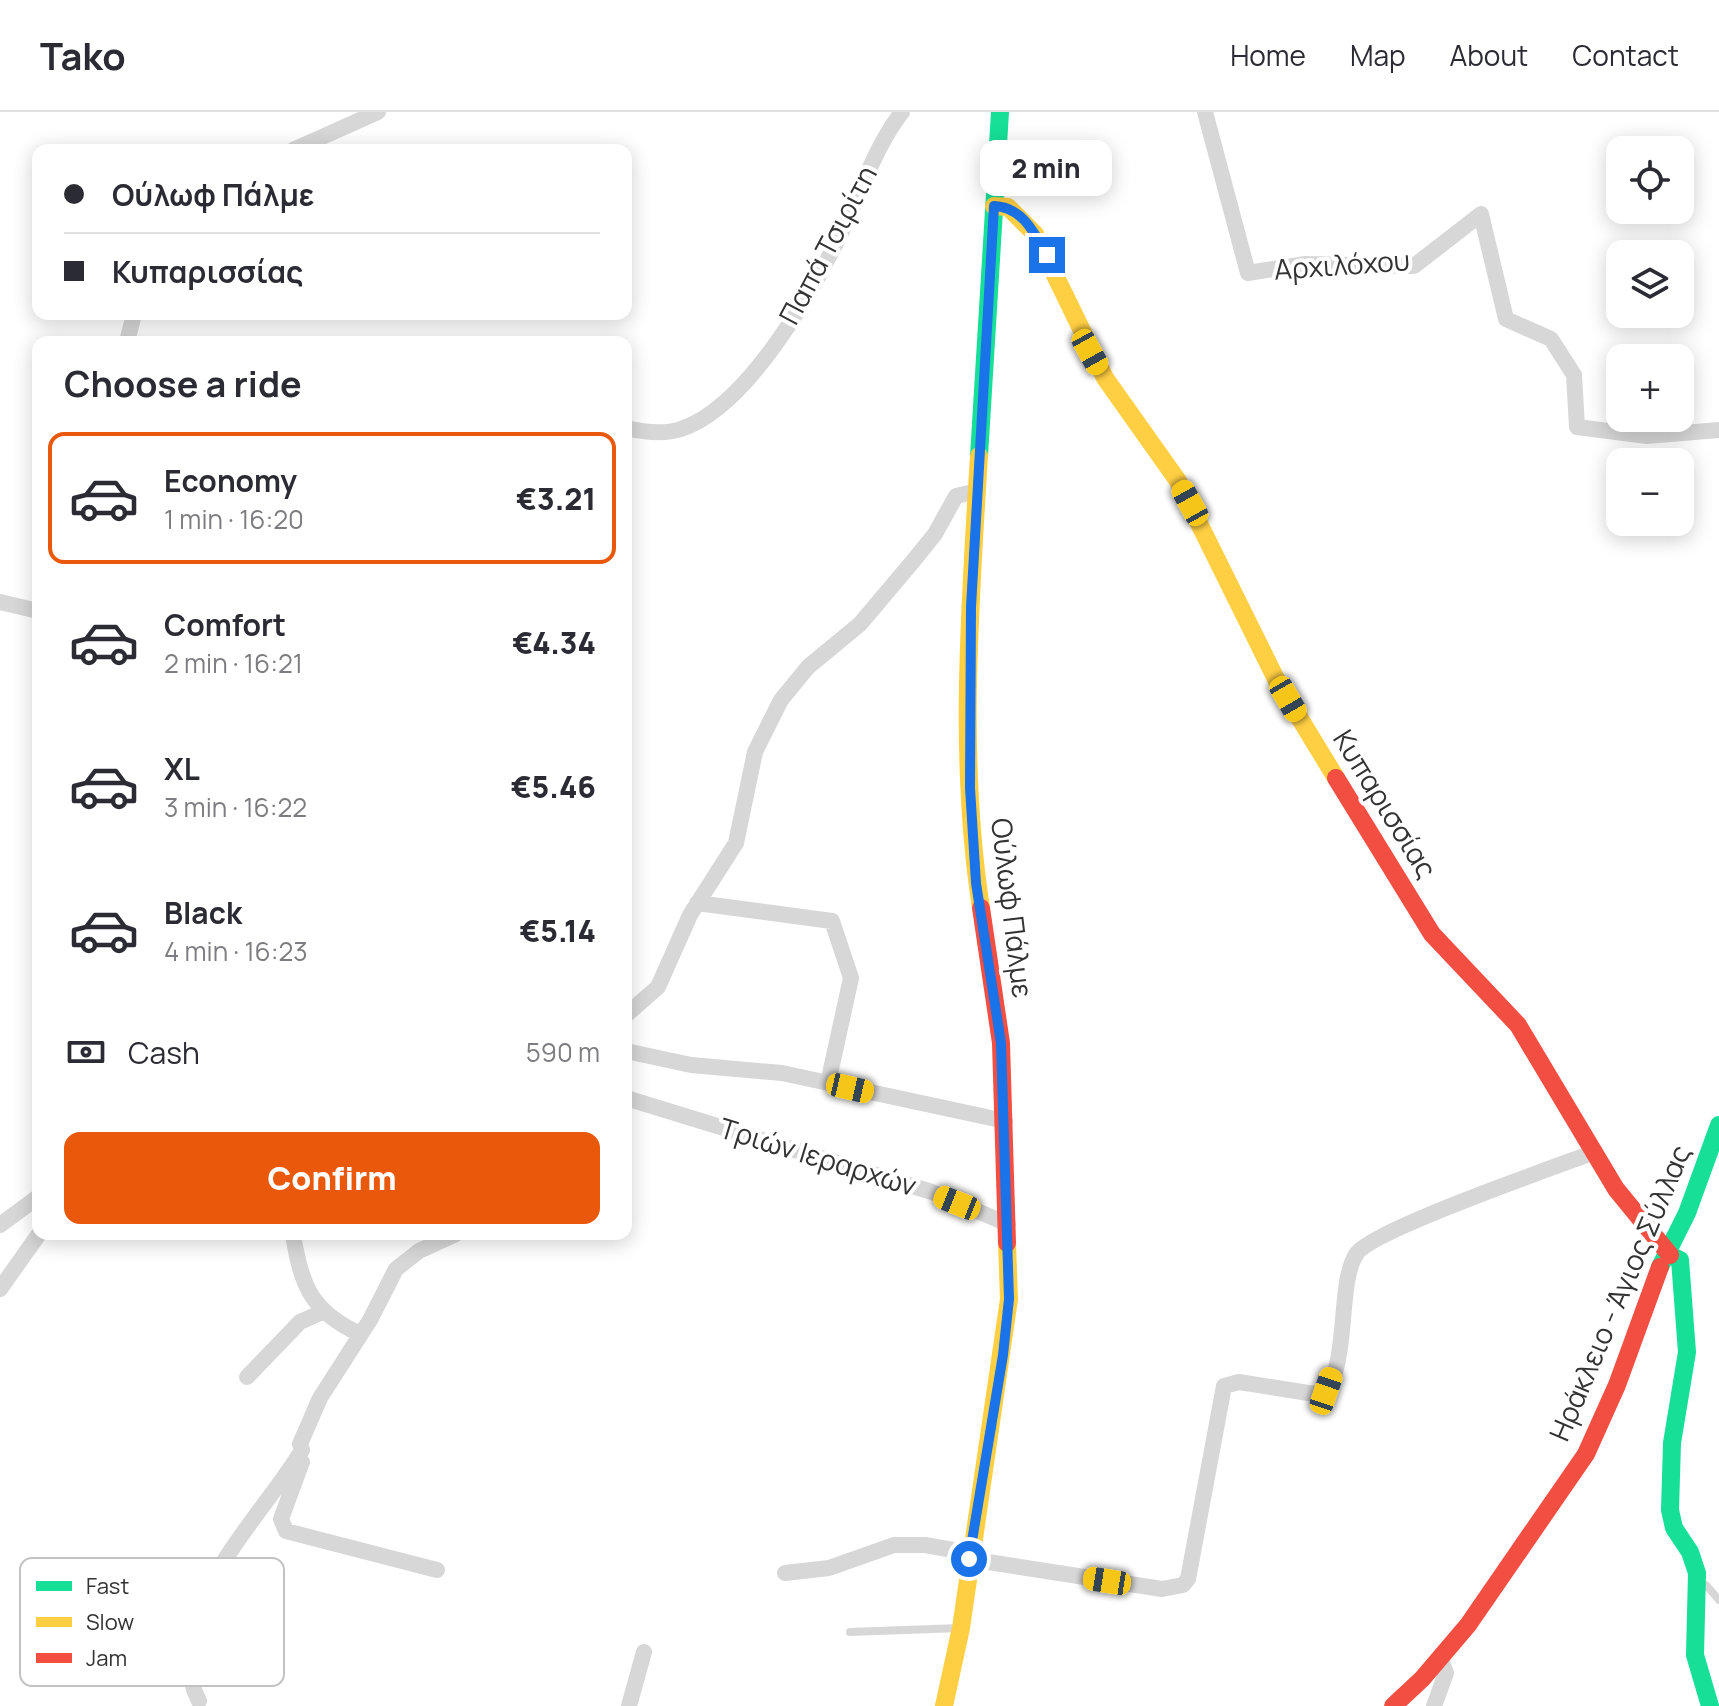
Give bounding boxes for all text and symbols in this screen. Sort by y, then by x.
text: Tako [40,29,126,81]
text: Home [1230,36,1306,74]
text: Map [1350,36,1406,74]
text: About [1450,36,1528,74]
text: Contact [1572,36,1679,74]
map controls [1606,136,1694,536]
button: locate [1606,136,1694,224]
callout: 2 min [981,139,1113,195]
text: 2 min [1012,150,1080,186]
street label: Παπά Τσιρίτη [769,158,885,331]
text: Ούλωφ Πάλμε [112,174,314,215]
route end [1029,237,1065,273]
street label: Αρχιλόχου [1273,240,1411,288]
button: layers [1606,240,1694,328]
text: Κυπαρισσίας [112,251,303,292]
car [1068,325,1112,379]
button: + [1606,344,1694,432]
text: Choose a ride [64,359,302,408]
button: − [1606,448,1694,536]
text: Economy [164,460,297,501]
icon: car [68,462,140,534]
car [1168,476,1212,530]
text: €3.21 [516,478,596,519]
text: 1 min · 16:20 [164,501,304,537]
text: Comfort [164,604,286,645]
icon: car [68,606,140,678]
text: €4.34 [512,622,596,663]
text: 2 min · 16:21 [164,645,303,681]
car [1266,672,1310,726]
street label: Κυπαρισσίας [1325,722,1447,885]
text: XL [164,748,200,789]
icon: car [68,750,140,822]
text: €5.46 [511,766,596,807]
text: 3 min · 16:22 [164,789,307,825]
street label: Ούλωφ Πάλμε [983,816,1043,1000]
text: Black [164,892,242,933]
icon: car [68,894,140,966]
text: €5.14 [519,910,596,951]
text: 4 min · 16:23 [164,933,308,969]
icon: cash [64,1030,108,1074]
text: Cash [128,1032,200,1073]
text: 590 m [526,1034,600,1070]
car [824,1071,876,1105]
street label: Τριών Ιεραρχών [715,1108,921,1204]
button: Confirm [64,1132,600,1224]
street label: Ηράκλειο - Άγιος Σύλλας [1539,1139,1699,1446]
car [930,1183,984,1223]
car [1307,1364,1345,1418]
route start [951,1541,987,1577]
legend [20,1558,284,1686]
car [1081,1565,1133,1597]
text: Fast [86,1571,129,1601]
text: Slow [86,1607,134,1637]
text: Jam [86,1643,127,1673]

